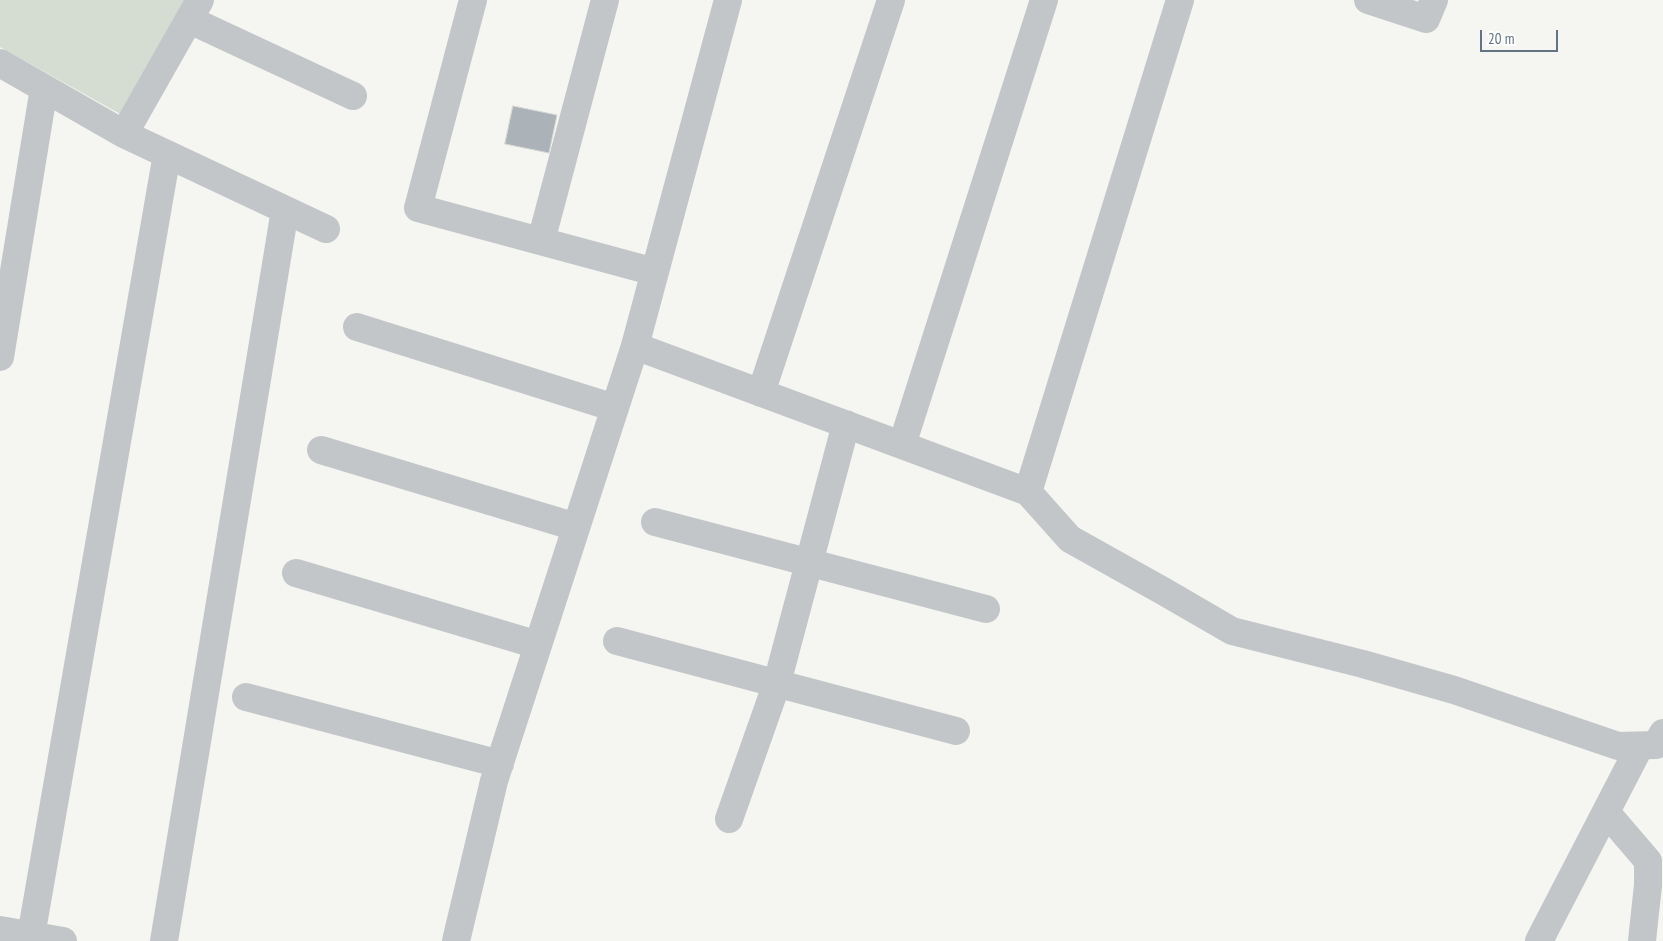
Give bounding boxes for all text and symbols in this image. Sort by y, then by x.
scale bar [1483,20,1560,52]
text: 20 m [1488,29,1514,48]

